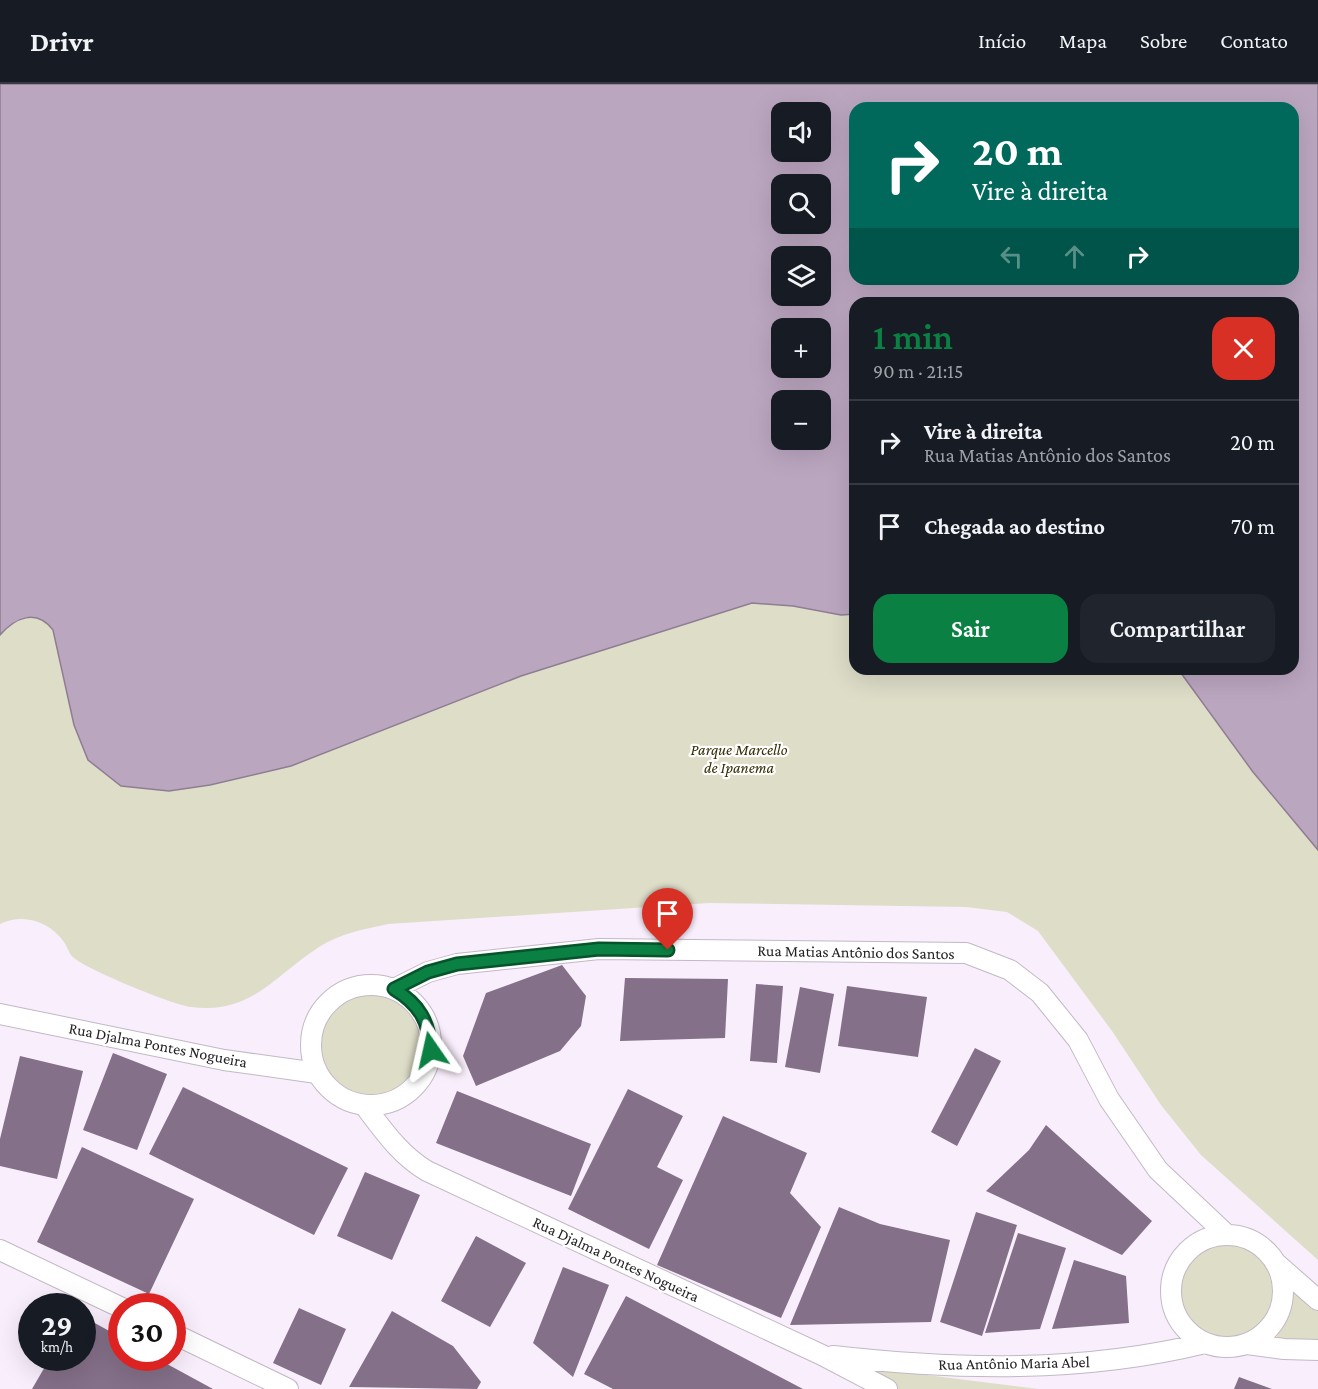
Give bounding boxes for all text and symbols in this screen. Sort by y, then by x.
text: Drivr [30,26,94,57]
text: Início [978,29,1026,53]
text: Mapa [1059,29,1107,53]
text: Sobre [1140,29,1187,53]
text: Contato [1220,29,1288,53]
map controls [771,102,831,450]
button: sound [771,102,831,162]
icon: right [873,126,951,204]
text: 20 m [972,127,1063,174]
button: search [771,174,831,234]
text: Vire à direita [972,176,1108,206]
icon: left [995,240,1028,273]
icon: ahead [1058,240,1091,273]
icon: right [1121,240,1154,273]
button: layers [771,246,831,306]
text: 1 min [873,317,953,357]
button: close [1212,317,1275,380]
button: + [771,318,831,378]
text: 90 m · 21:15 [873,360,963,382]
button: − [771,390,831,450]
text: Vire à direita [924,419,1043,444]
icon: right [873,426,906,459]
text: 20 m [1230,430,1275,455]
text: Rua Matias Antônio dos Santos [924,444,1171,466]
icon: arrive [873,510,906,543]
text: Chegada ao destino [924,514,1105,539]
text: 70 m [1231,514,1275,539]
button: Sair [873,594,1068,663]
button: Compartilhar [1080,594,1275,663]
park label: Parque Marcello de Ipanema [690,741,788,777]
pin [642,888,693,950]
icon: arrive [651,897,684,930]
street label: Rua Matias Antônio dos Santos [757,942,955,962]
position arrow [399,1018,463,1082]
street label: Rua Djalma Pontes Nogueira [67,1019,249,1072]
street label: Rua Djalma Pontes Nogueira [530,1213,702,1306]
speed limit sign: 30 [108,1293,186,1371]
text: 29 [41,1308,73,1341]
text: km/h [41,1339,73,1355]
street label: Rua Antônio Maria Abel [938,1353,1090,1373]

